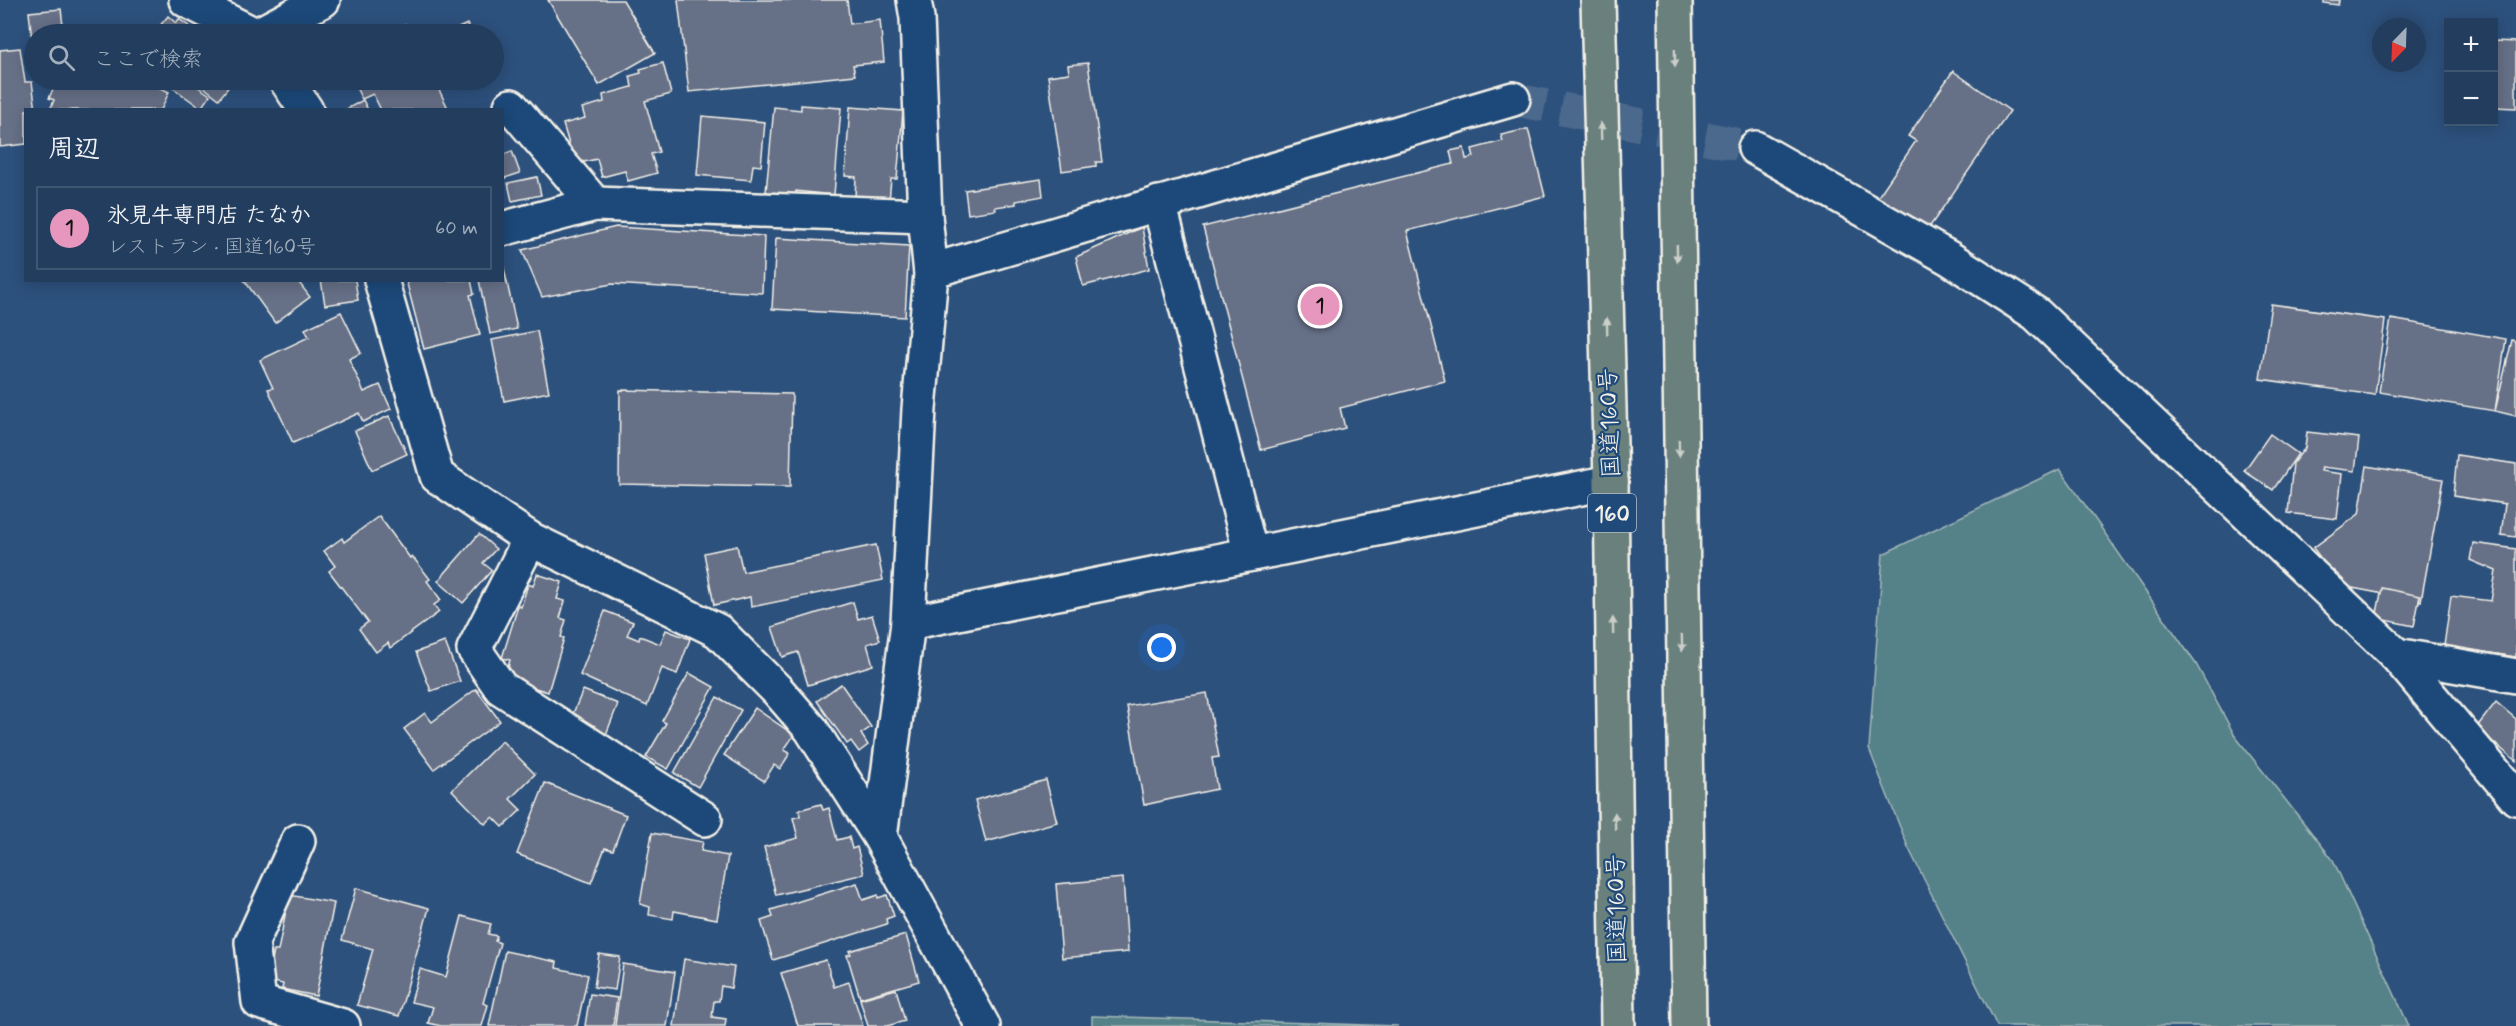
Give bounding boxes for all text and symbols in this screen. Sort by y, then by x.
north arrow [2372,18,2426,72]
map controls [2444,18,2498,126]
button: + [2444,18,2498,72]
search box [24,24,504,90]
icon: search [45,41,78,74]
text: ここで検索 [93,46,203,74]
one-way arrow [1670,49,1680,68]
button: − [2444,72,2498,126]
one-way arrow [1597,121,1606,140]
text: 周辺 [48,133,100,167]
text: 氷見牛専門店 たなか [107,202,311,230]
text: 1 [65,215,74,242]
text: 60 m [435,215,478,242]
text: レストラン · 国道160号 [107,234,316,261]
one-way arrow [1672,244,1682,263]
pin: 1 [1300,284,1340,328]
one-way arrow [1602,316,1612,335]
street label: 国道160号 [1593,367,1628,479]
one-way arrow [1674,439,1684,458]
road number: 160 [1588,494,1636,532]
one-way arrow [1608,616,1618,635]
your location [1147,633,1176,662]
one-way arrow [1677,634,1687,653]
one-way arrow [1610,811,1620,830]
street label: 国道160号 [1601,853,1634,964]

